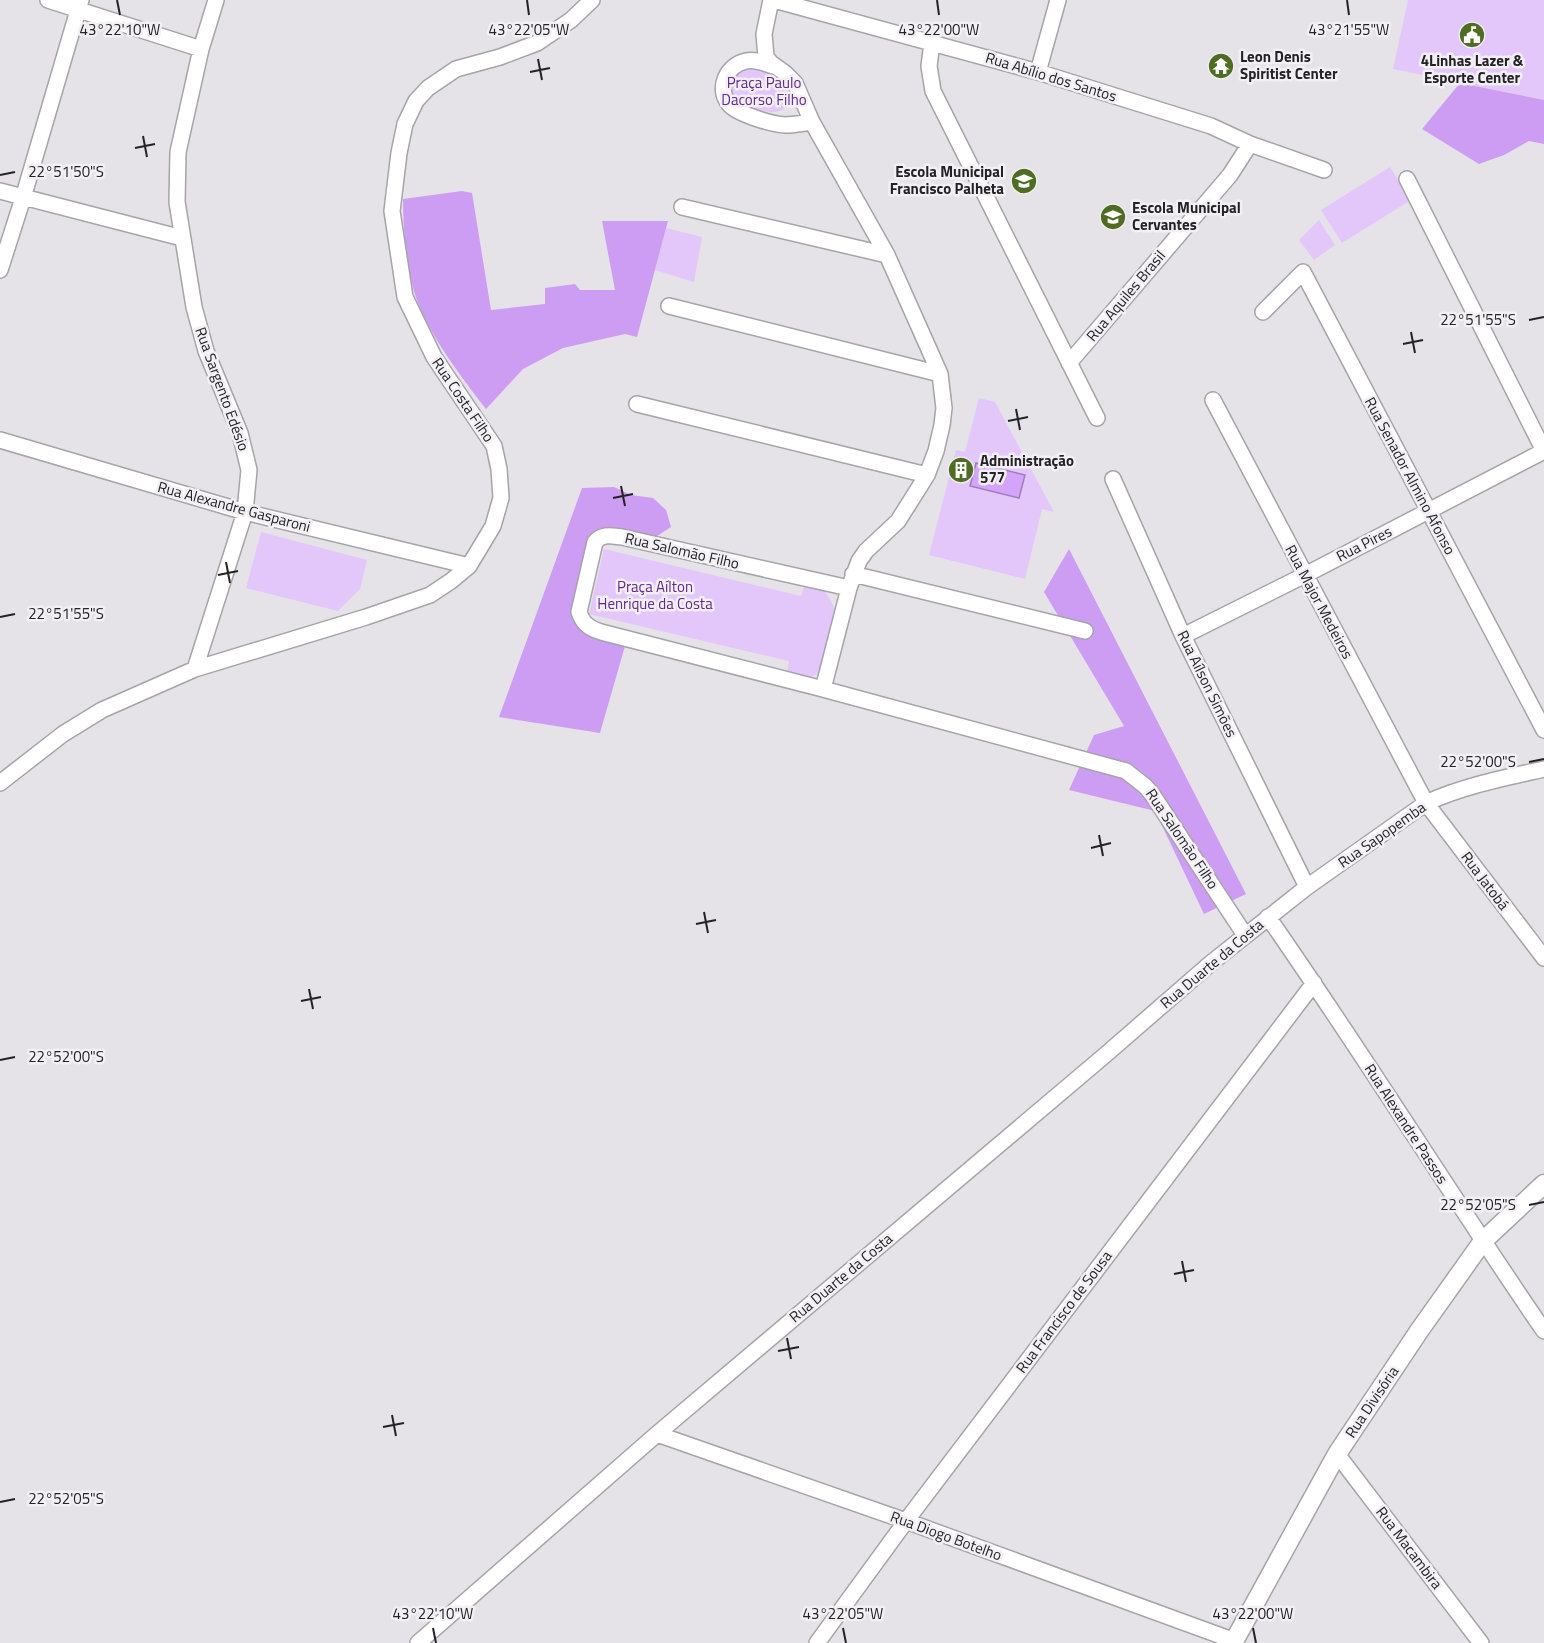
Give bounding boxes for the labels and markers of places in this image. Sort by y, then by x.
public building icon: 4Linhas Lazer & Esporte Center [1457,20,1487,50]
place label: Leon Denis Spiritist Center [1240,45,1338,85]
place label: 4Linhas Lazer & Esporte Center [1421,49,1524,89]
temple icon: Leon Denis Spiritist Center [1206,51,1236,81]
place label: Escola Municipal Francisco Palheta [890,160,1004,200]
school or university icon: Escola Municipal Francisco Palheta [1009,166,1039,196]
place label: Escola Municipal Cervantes [1132,196,1241,236]
school or university icon: Escola Municipal Cervantes [1098,202,1128,232]
place label: Administração 577 [980,449,1074,489]
building icon: Administração 577 [946,455,976,485]

